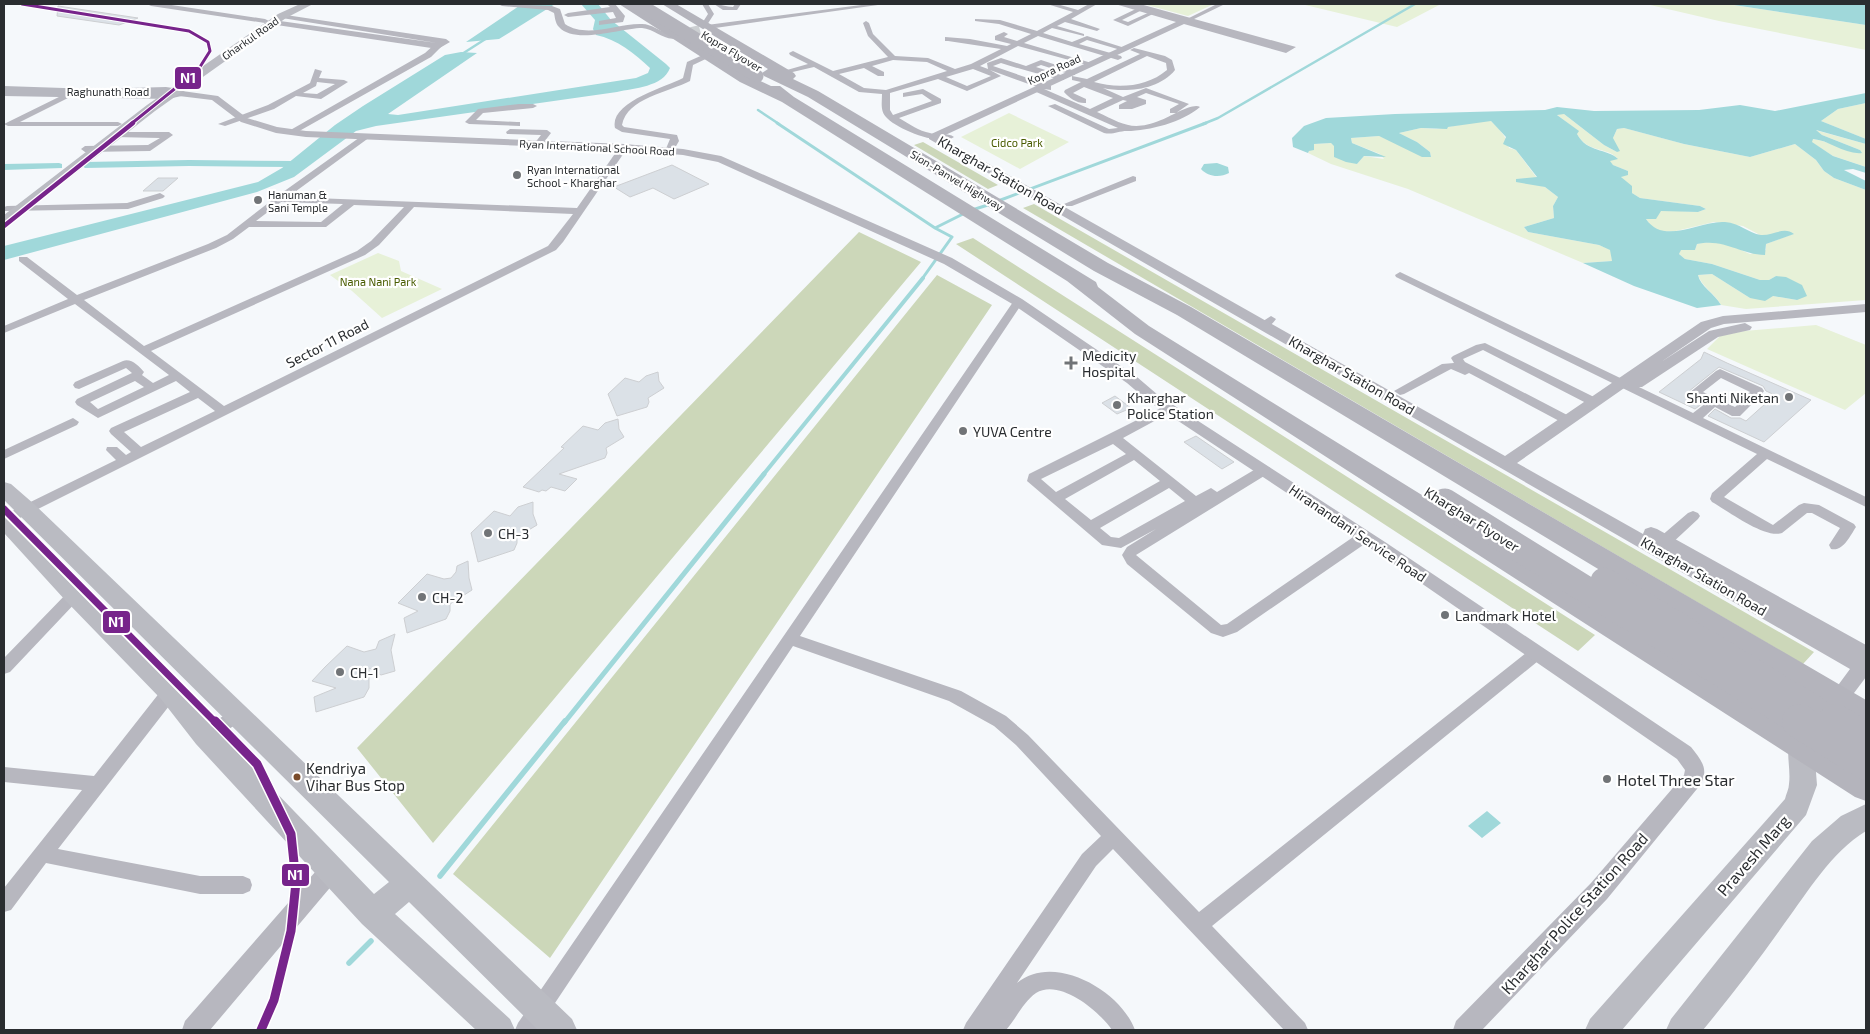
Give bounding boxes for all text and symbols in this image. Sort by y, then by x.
street label: Gharkul Road [219,14,281,62]
street label: Kopra Flyover [699,28,765,75]
street label: Kopra Road [1025,51,1083,87]
line badge: N1 [174,66,202,90]
text: N1 [180,69,196,86]
street label: Raghunath Road [67,85,149,98]
street label: Kharghar Station Road [935,132,1067,218]
street label: Ryan International School Road [519,136,675,158]
park label: Cidco Park [991,136,1043,149]
street label: Sion-Panvel Highway [908,147,1006,213]
place label: Ryan International School - Kharghar [527,163,620,189]
marker: Ryan International School - Kharghar [511,169,523,181]
place label: Hanuman & Sani Temple [268,188,328,214]
marker: Hanuman & Sani Temple [252,194,264,206]
park label: Nana Nani Park [340,275,417,288]
street label: Sector 11 Road [283,315,371,371]
street label: Kharghar Station Road [1286,332,1418,418]
place label: Medicity Hospital [1082,347,1137,380]
marker: Medicity Hospital [1064,356,1078,370]
place label: Kharghar Police Station [1127,389,1214,422]
place label: Shanti Niketan [1686,389,1779,406]
marker: Shanti Niketan [1783,391,1795,403]
marker: Kharghar Police Station [1111,399,1123,411]
place label: YUVA Centre [973,423,1052,440]
marker: YUVA Centre [957,425,969,437]
street label: Hiranandani Service Road [1286,481,1430,585]
street label: Kharghar Flyover [1421,483,1523,555]
place label: CH-3 [498,525,529,542]
marker: CH-3 [482,527,494,539]
street label: Kharghar Station Road [1638,533,1770,619]
place label: CH-2 [432,589,464,606]
marker: CH-2 [416,591,428,603]
place label: Landmark Hotel [1455,607,1557,624]
marker: Landmark Hotel [1439,609,1451,621]
line badge: N1 [102,610,131,634]
text: N1 [108,613,124,630]
place label: CH-1 [350,664,379,681]
marker: CH-1 [334,666,346,678]
place label: Kendriya Vihar Bus Stop [306,759,405,794]
place label: Hotel Three Star [1617,770,1735,789]
marker: Kendriya Vihar Bus Stop [292,772,302,782]
marker: Hotel Three Star [1601,773,1613,785]
street label: Pravesh Marg [1713,811,1793,899]
street label: Kharghar Police Station Road [1497,829,1651,997]
line badge: N1 [281,863,310,887]
text: N1 [287,866,303,883]

